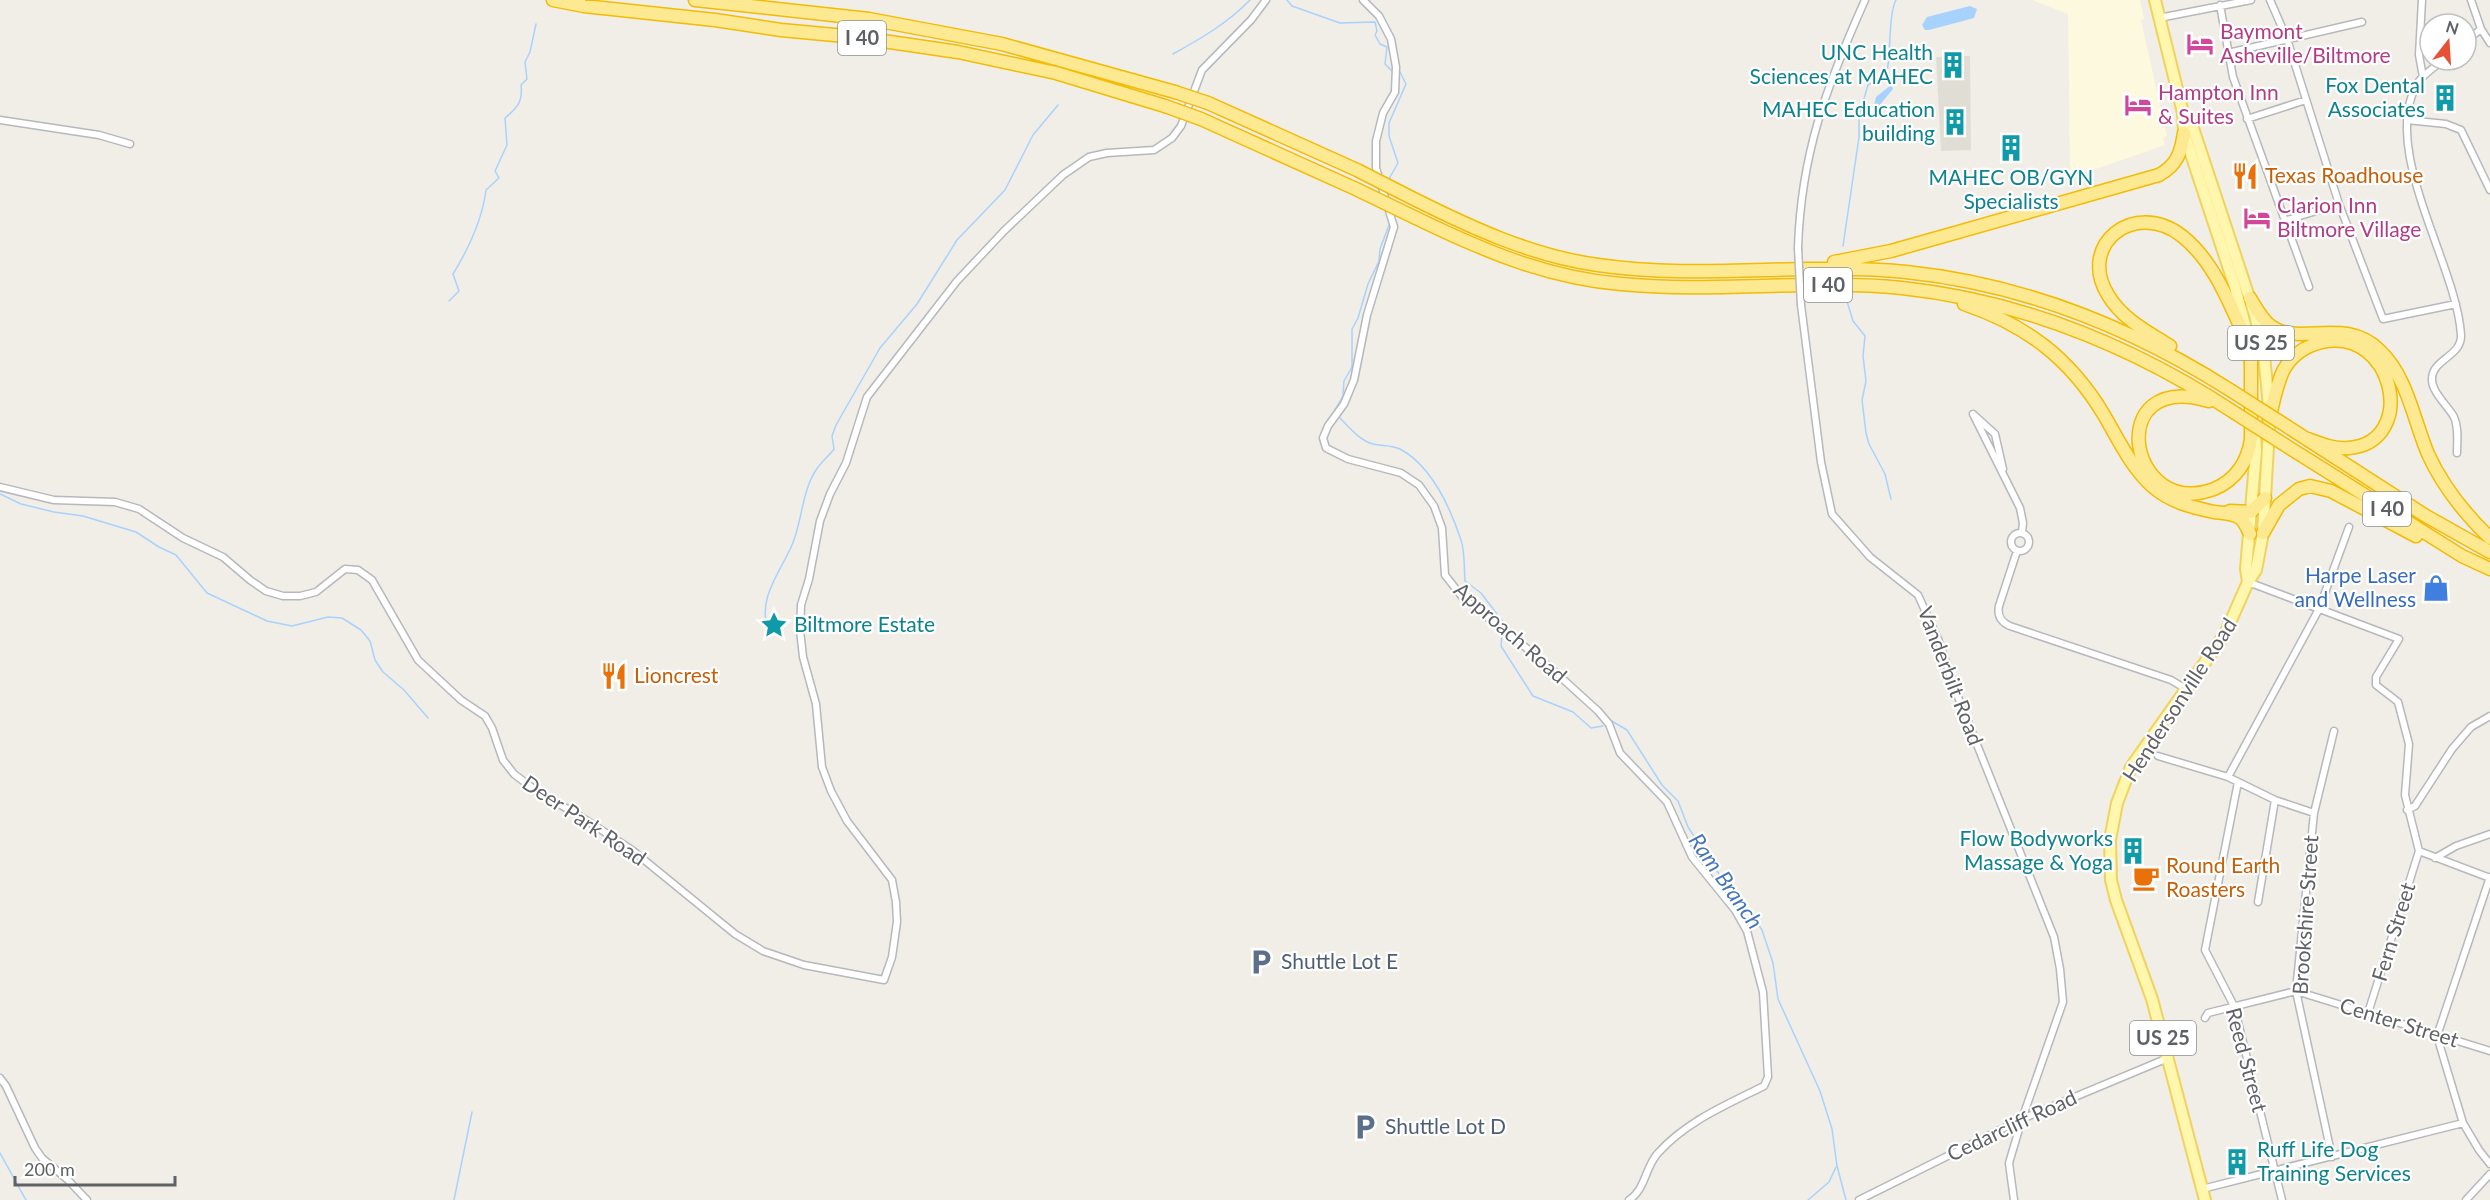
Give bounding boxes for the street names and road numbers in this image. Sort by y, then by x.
road number: I 40 [838,21,886,55]
road number: I 40 [1804,268,1852,302]
road number: US 25 [2228,326,2294,360]
road number: I 40 [2363,492,2411,526]
street label: Approach Road [1450,576,1572,688]
street label: Vanderbilt Road [1913,603,1989,748]
street label: Hendersonville Road [2116,613,2241,786]
street label: Deer Park Road [518,769,651,870]
street label: Brookshire Street [2286,834,2323,996]
street label: Fern Street [2366,879,2420,984]
street label: Center Street [2337,992,2462,1052]
street label: Reed Street [2222,1005,2274,1115]
road number: US 25 [2130,1021,2196,1055]
street label: Cedarcliff Road [1943,1084,2080,1166]

